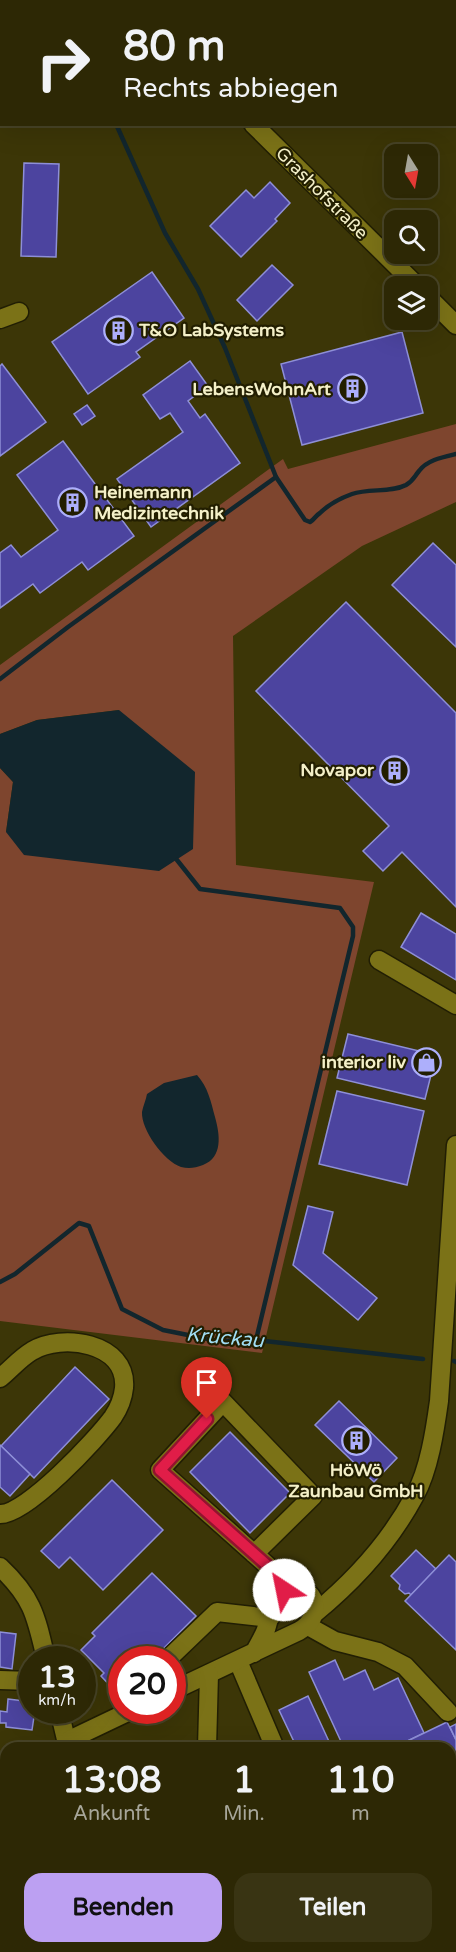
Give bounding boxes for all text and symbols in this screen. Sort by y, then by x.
text: 80 m [123,21,225,72]
icon: right [24,24,102,102]
text: Rechts abbiegen [123,72,338,105]
street label: Grashofstraße [271,142,373,244]
north arrow [384,144,438,198]
map controls [384,144,438,330]
button: search [384,210,438,264]
button: layers [384,276,438,330]
building icon: T&O LabSystems [102,314,134,346]
place label: T&O LabSystems [138,319,284,341]
building icon: LebensWohnArt [336,373,368,405]
place label: LebensWohnArt [192,378,331,400]
place label: Heinemann Medizintechnik [94,481,224,524]
building icon: Heinemann Medizintechnik [57,486,89,518]
building icon: Novapor [379,754,411,786]
place label: Novapor [300,759,375,781]
shop icon: interior liv [411,1046,443,1078]
place label: interior liv [321,1051,406,1073]
water label: Krückau [185,1323,267,1354]
pin [181,1357,232,1419]
icon: arrive [190,1366,223,1399]
building icon: HöWö Zaunbau GmbH [340,1425,372,1457]
place label: HöWö Zaunbau GmbH [288,1459,424,1502]
position arrow [252,1558,316,1622]
speed limit sign: 20 [108,1646,186,1724]
text: 13 [38,1659,76,1696]
text: km/h [38,1691,76,1709]
text: 13:08 [62,1759,162,1802]
text: 1 [233,1759,255,1802]
text: 110 [326,1759,394,1802]
text: Ankunft [73,1802,150,1826]
text: Min. [223,1802,265,1826]
text: m [351,1802,370,1826]
button: Beenden [24,1873,222,1942]
button: Teilen [234,1873,432,1942]

